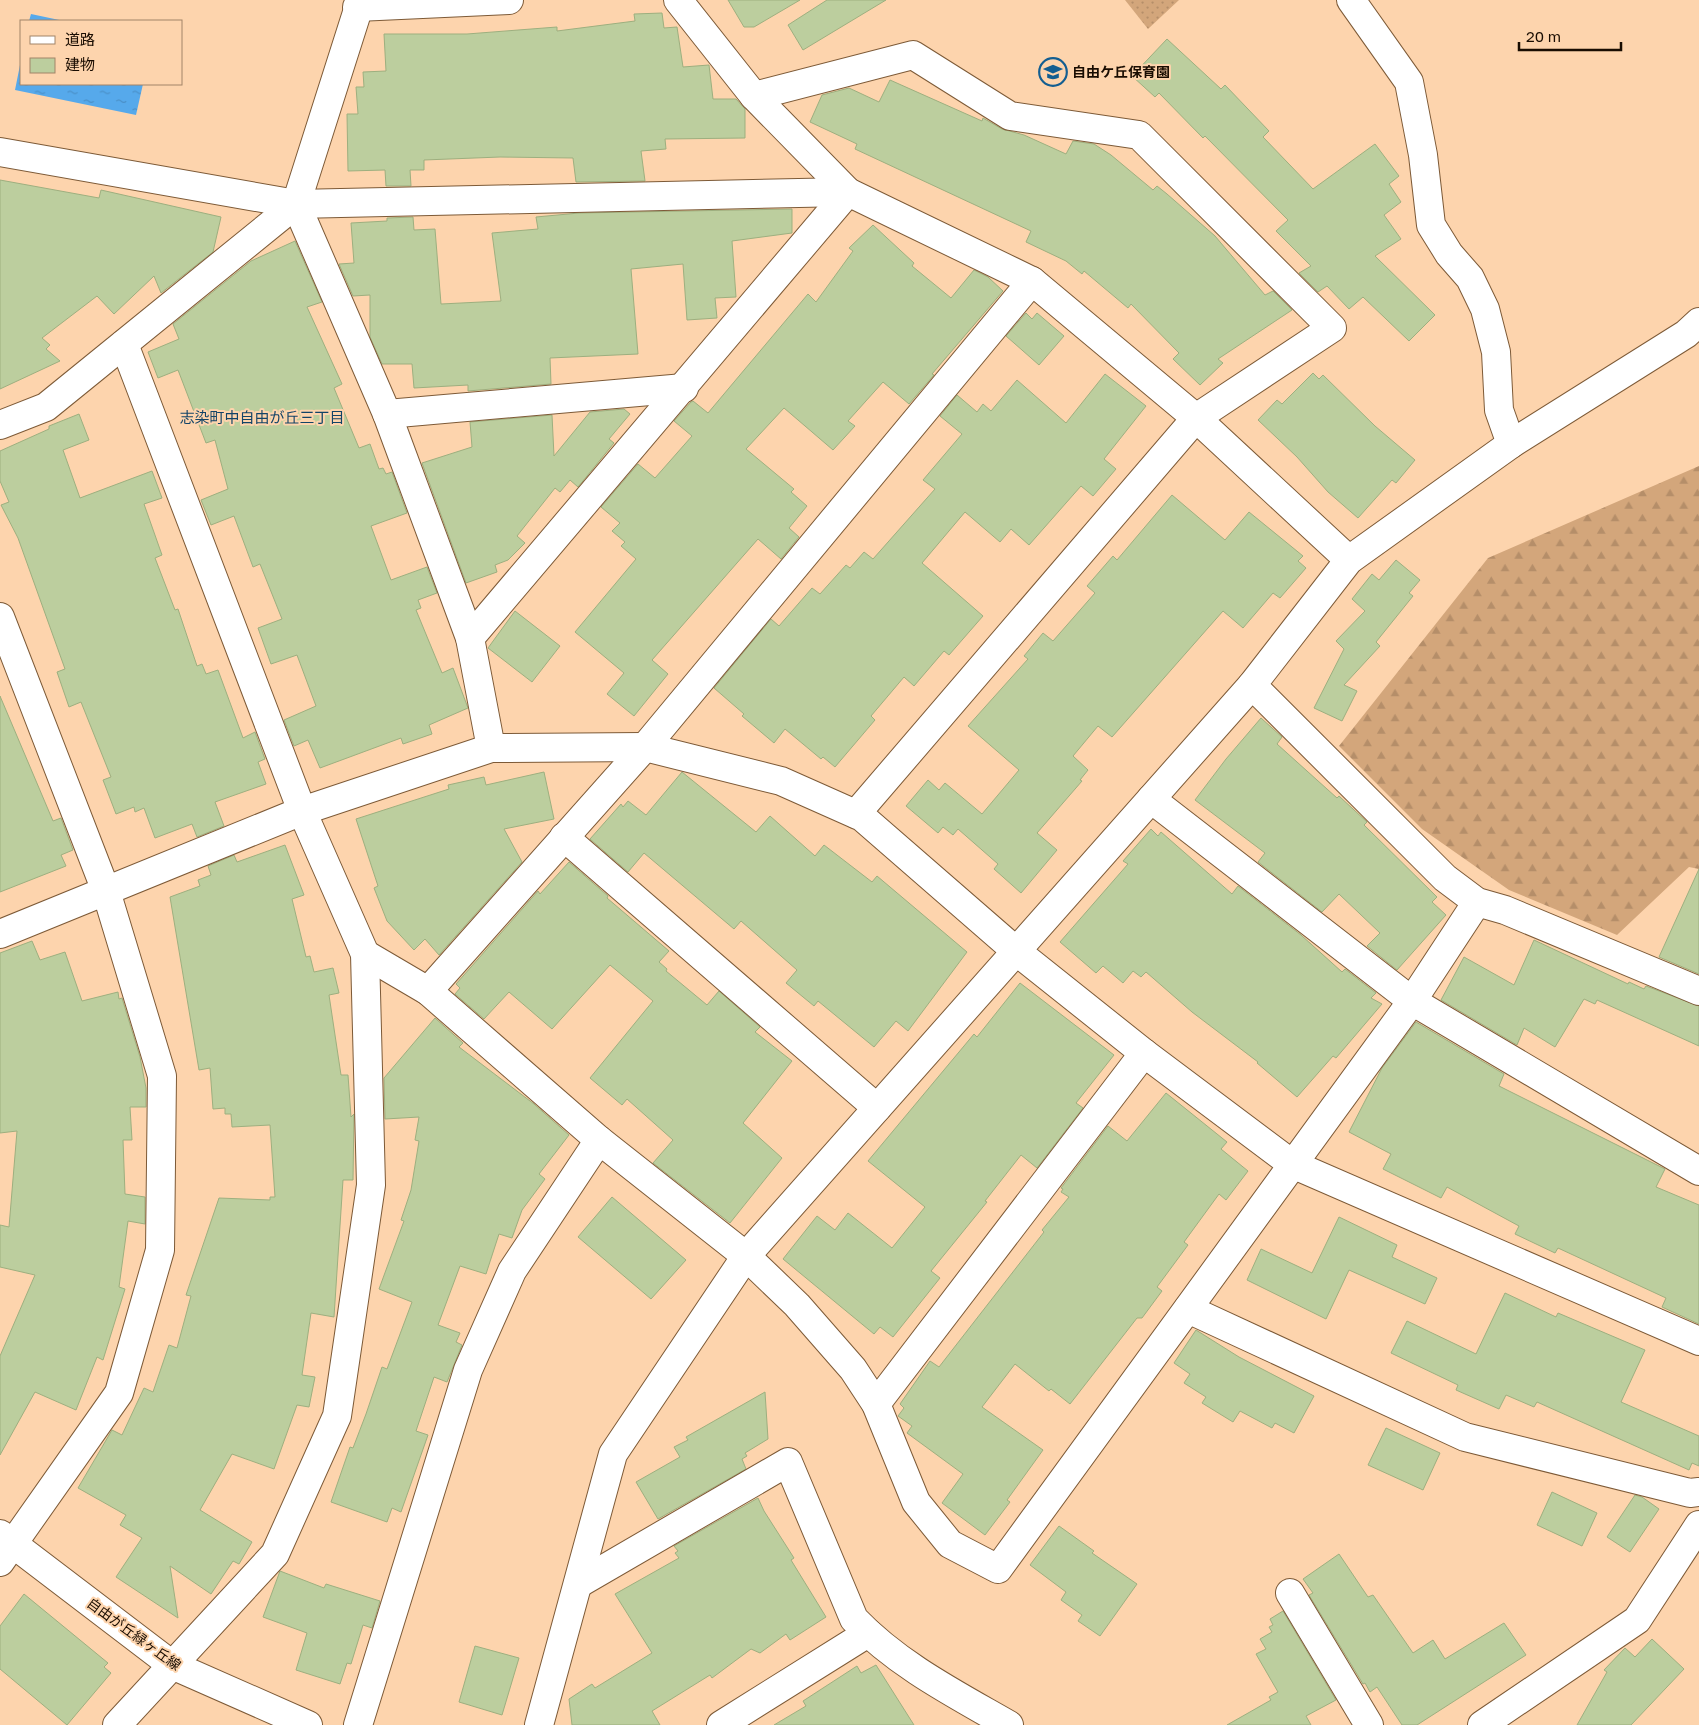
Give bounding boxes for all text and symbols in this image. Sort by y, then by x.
legend [20,20,182,85]
scale bar [1519,20,1622,52]
text: 20 m [1526,27,1561,45]
text: 道路 [65,30,95,48]
text: 建物 [65,55,95,73]
school or university icon: 自由ケ丘保育園 [1038,57,1068,87]
place label: 自由ケ丘保育園 [1072,63,1170,80]
district label: 志染町中自由が丘三丁目 [179,408,345,426]
street label: 自由が丘緑ヶ丘線 [84,1594,185,1673]

